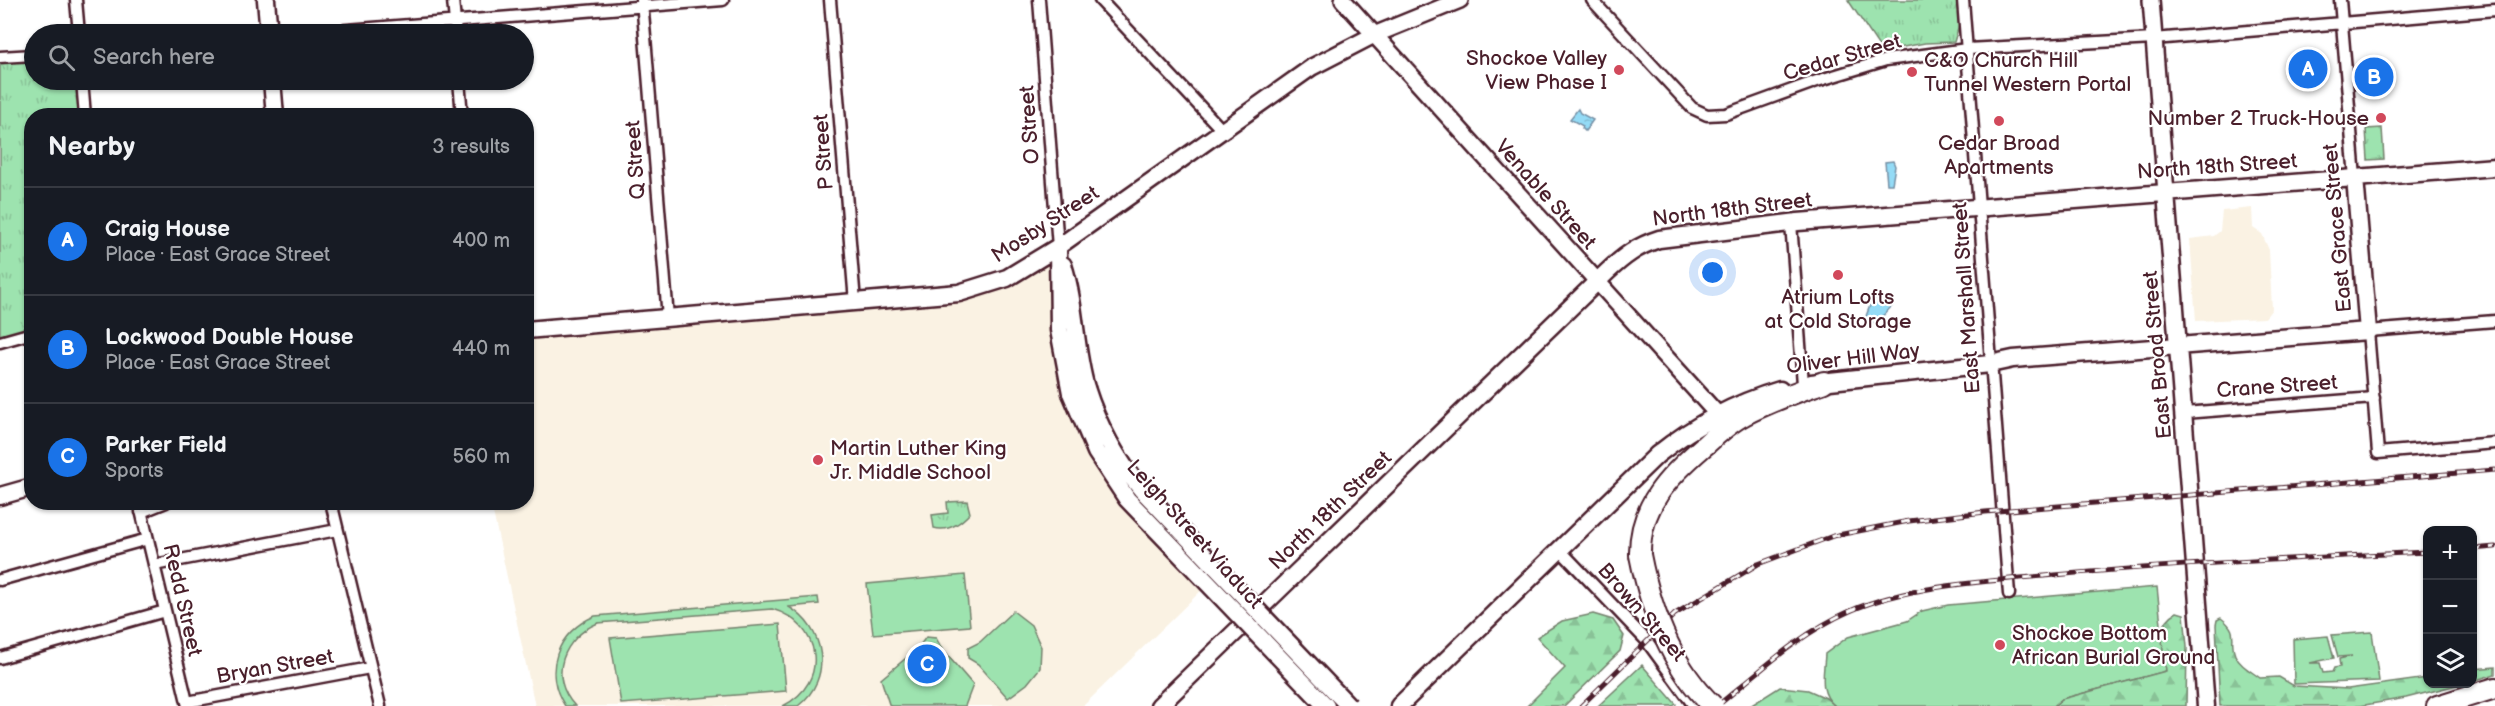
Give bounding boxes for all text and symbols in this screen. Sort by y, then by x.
search box [24,24,534,90]
street label: Cedar Street [1780,29,1905,86]
icon: search [45,41,78,74]
text: Search here [93,44,215,71]
place label: Shockoe Valley View Phase I [1466,46,1608,95]
pin: A [2288,46,2328,92]
place label: C&O Church Hill Tunnel Western Portal [1924,48,2131,97]
pin: B [2354,54,2394,100]
marker: Shockoe Valley View Phase I [1612,63,1626,77]
marker: C&O Church Hill Tunnel Western Portal [1905,65,1919,79]
street label: O Street [1014,84,1045,165]
place label: Number 2 Truck-House [2147,106,2369,131]
marker: Number 2 Truck-House [2374,111,2388,125]
street label: P Street [808,113,839,191]
marker: Cedar Broad Apartments [1992,114,2006,128]
street label: Q Street [620,119,651,200]
place label: Cedar Broad Apartments [1938,131,2060,180]
text: Nearby [48,132,135,163]
street label: Venable Street [1490,134,1602,255]
text: 3 results [432,135,510,159]
street label: East Grace Street [2318,142,2357,314]
street label: North 18th Street [2136,148,2299,185]
street label: Mosby Street [987,180,1104,268]
street label: North 18th Street [1651,187,1814,232]
street label: East Marshall Street [1947,201,1986,395]
text: Craig House [105,216,230,243]
text: A [61,229,74,253]
text: 400 m [452,229,510,253]
text: Place · East Grace Street [105,243,330,267]
your location [1698,258,1727,287]
marker: Atrium Lofts at Cold Storage [1831,268,1845,282]
street label: East Broad Street [2138,269,2177,440]
place label: Atrium Lofts at Cold Storage [1765,285,1911,334]
text: Lockwood Double House [105,324,353,351]
text: B [60,337,75,361]
text: 440 m [452,337,510,361]
street label: Oliver Hill Way [1785,338,1922,379]
text: Place · East Grace Street [105,351,330,375]
street label: Crane Street [2216,370,2339,403]
text: Parker Field [105,432,227,459]
place label: Martin Luther King Jr. Middle School [830,436,1007,485]
text: C [60,445,75,469]
text: 560 m [453,445,510,469]
street label: North 18th Street [1264,445,1397,575]
marker: Martin Luther King Jr. Middle School [811,453,825,467]
street label: Leigh Street Viaduct [1121,455,1268,614]
text: Sports [105,459,163,483]
map controls [2423,526,2477,688]
button: + [2423,526,2477,580]
street label: Redd Street [157,542,208,659]
street label: Brown Street [1592,558,1692,667]
button: − [2423,580,2477,634]
place label: Shockoe Bottom African Burial Ground [2012,621,2215,670]
button: layers [2423,634,2477,688]
marker: Shockoe Bottom African Burial Ground [1993,638,2007,652]
pin: C [908,642,946,686]
street label: Bryan Street [215,644,336,689]

